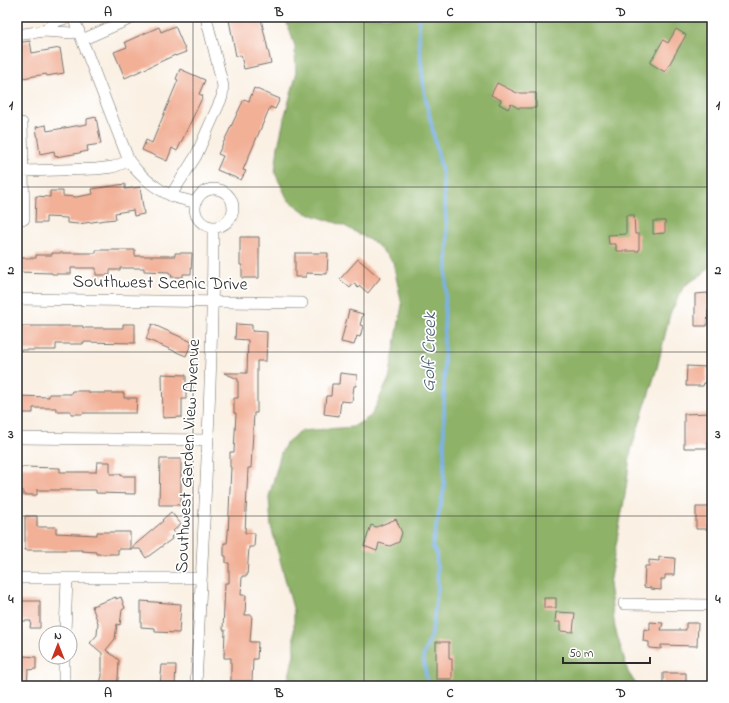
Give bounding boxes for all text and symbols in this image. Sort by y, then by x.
text: A [104,3,112,22]
text: B [274,3,284,22]
text: C [446,3,454,22]
text: D [615,3,626,22]
text: 1 [9,96,14,115]
text: 1 [716,96,721,115]
text: 2 [7,261,15,280]
text: 2 [714,261,722,280]
street label: Southwest Scenic Drive [72,269,249,299]
water label: Golf Creek [416,311,444,392]
street label: Southwest Garden View Avenue [170,337,208,574]
text: 3 [7,425,14,444]
text: 3 [714,425,721,444]
text: 4 [7,590,14,609]
text: 4 [714,590,721,609]
north arrow [38,625,78,665]
text: N [54,628,62,644]
scale bar [563,639,650,665]
text: 50 m [569,645,593,663]
text: A [104,684,112,703]
text: B [274,684,284,703]
text: C [446,684,454,703]
text: D [615,684,626,703]

